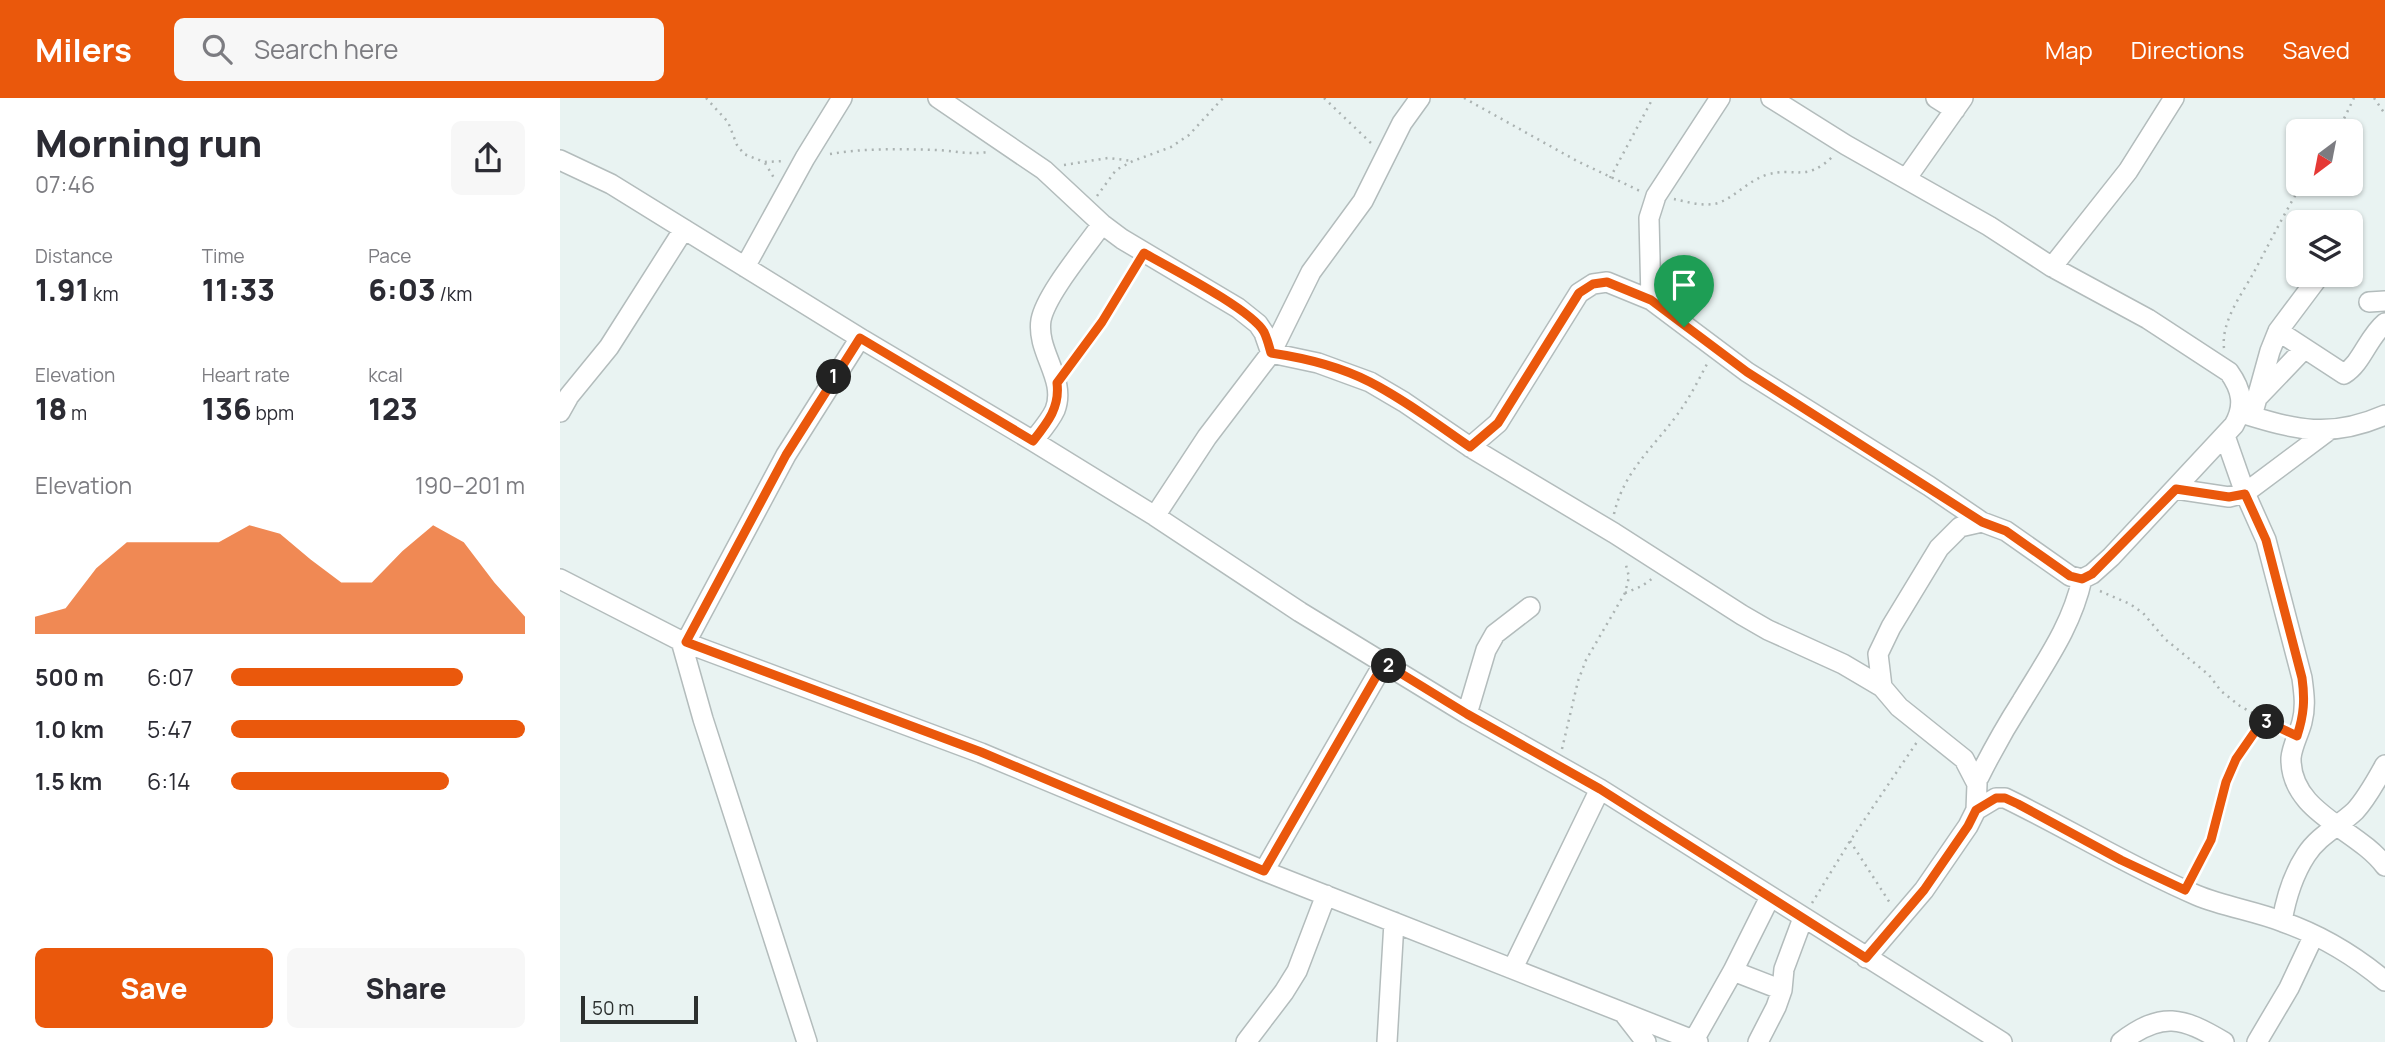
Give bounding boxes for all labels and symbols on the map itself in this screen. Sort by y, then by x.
north arrow [2286,119,2362,196]
pin [1654,255,1714,327]
pin: 1 [816,360,852,394]
pin: 2 [1372,648,1406,684]
pin: 3 [2250,704,2284,740]
scale bar [581,993,698,1025]

